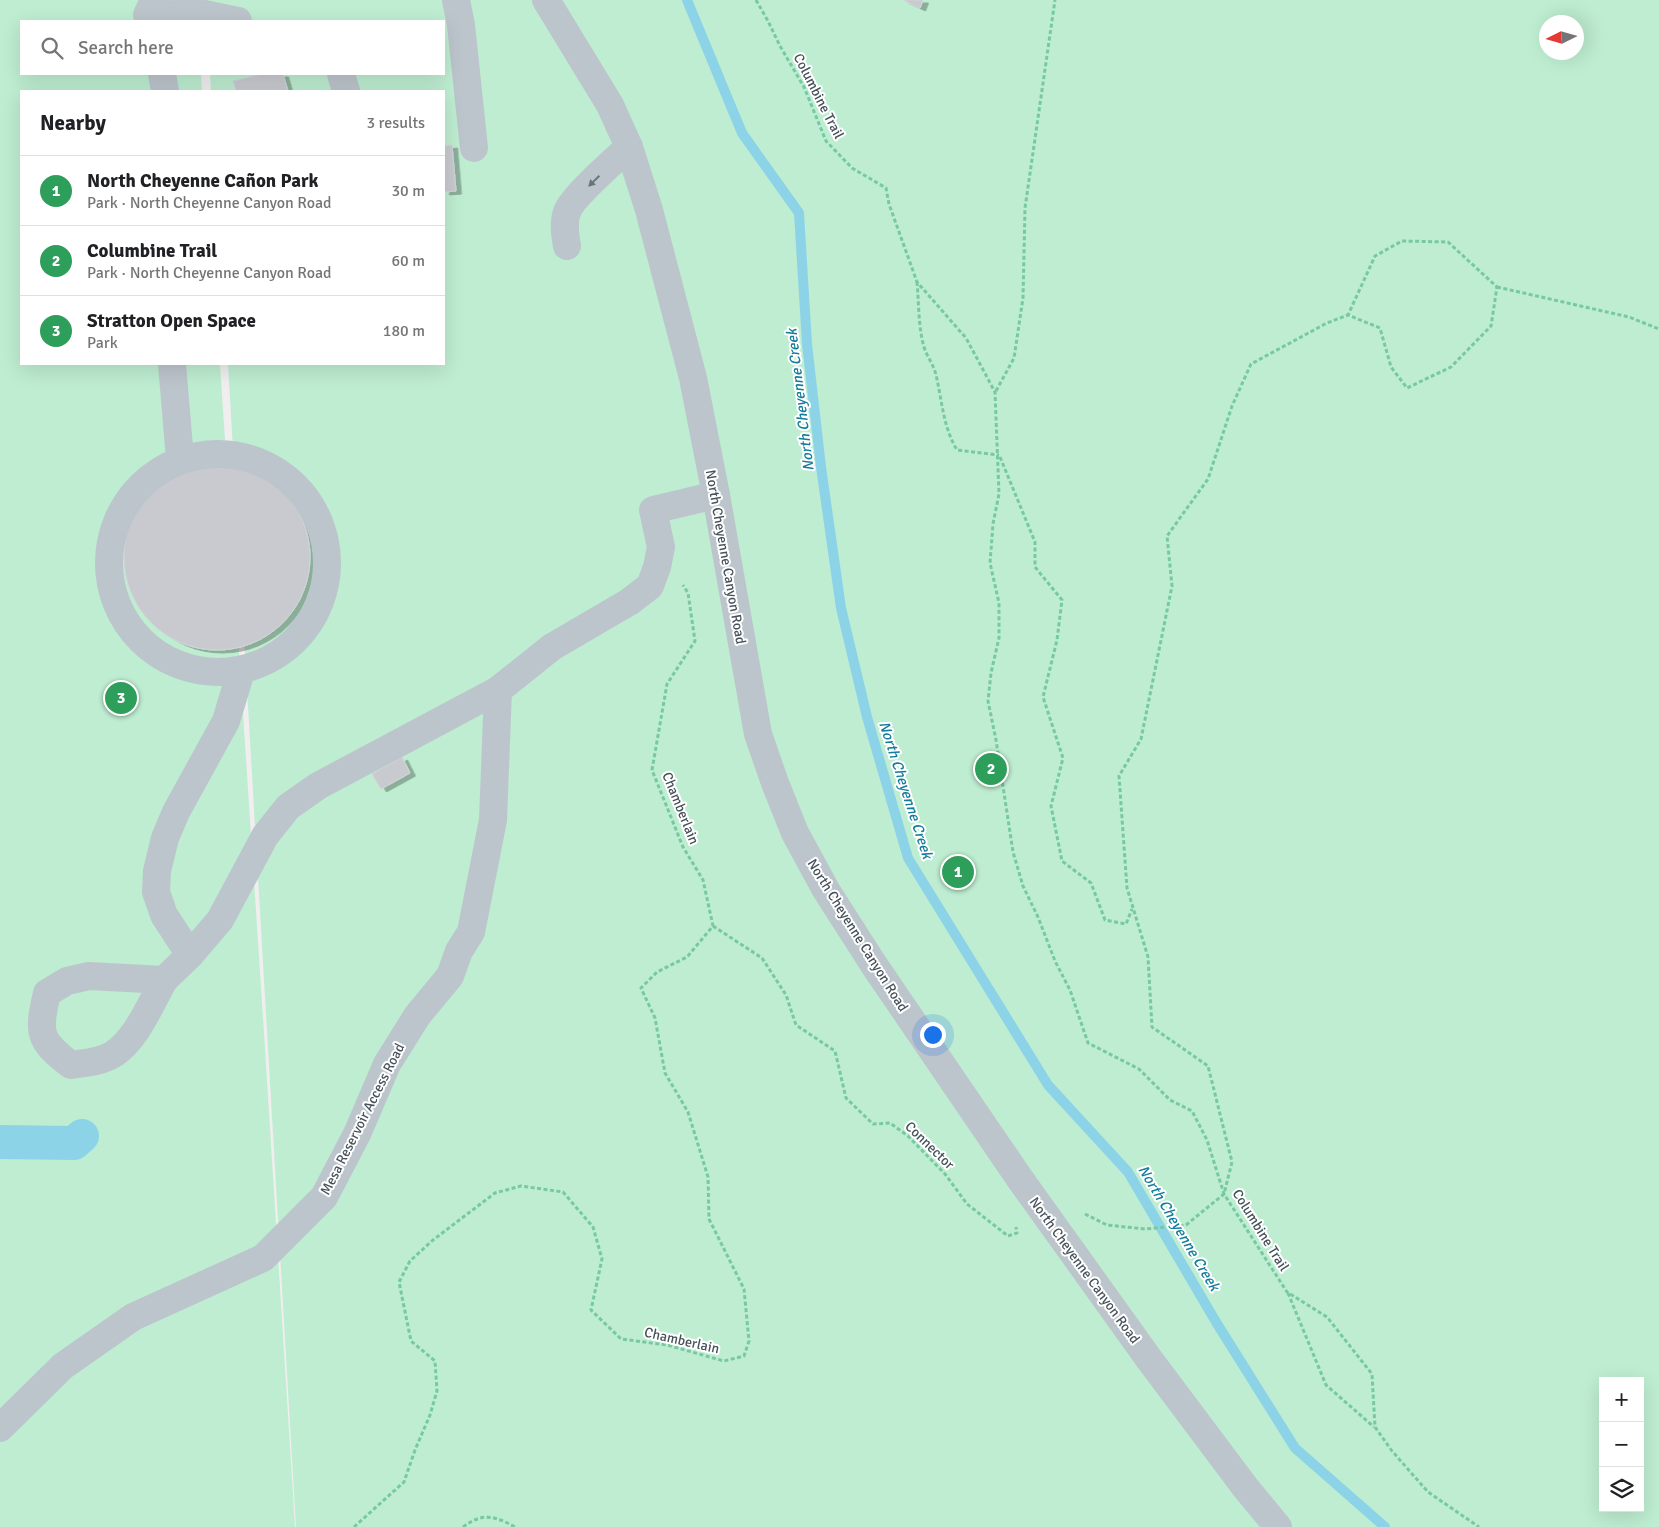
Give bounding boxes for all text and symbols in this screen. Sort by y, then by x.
north arrow [1539,15,1584,60]
search box [20,20,445,75]
icon: search [38,34,66,62]
text: Search here [78,36,174,60]
street label: Columbine Trail [790,51,847,142]
text: Nearby [40,110,106,136]
text: 3 results [366,113,425,133]
text: North Cheyenne Cañon Park [87,169,318,193]
one-way arrow [588,175,600,187]
text: 1 [52,181,60,201]
text: 30 m [391,181,425,201]
text: Park · North Cheyenne Canyon Road [87,193,332,213]
text: Columbine Trail [87,239,217,263]
text: 2 [52,251,60,271]
text: 60 m [391,251,425,271]
text: Park · North Cheyenne Canyon Road [87,263,332,283]
text: Stratton Open Space [87,309,256,333]
text: 3 [52,321,60,341]
text: 180 m [383,321,425,341]
water label: North Cheyenne Creek [782,326,818,472]
text: Park [87,333,118,353]
street label: North Cheyenne Canyon Road [702,469,749,646]
pin: 3 [105,679,137,717]
water label: North Cheyenne Creek [875,719,937,862]
pin: 2 [975,750,1007,788]
street label: Chamberlain [658,770,703,847]
pin: 1 [942,853,974,891]
street label: North Cheyenne Canyon Road [804,856,912,1015]
your location [920,1022,946,1048]
street label: Mesa Reservoir Access Road [317,1041,408,1198]
street label: Connector [902,1118,958,1173]
water label: North Cheyenne Creek [1134,1162,1224,1295]
street label: Columbine Trail [1229,1186,1293,1274]
street label: North Cheyenne Canyon Road [1026,1194,1143,1347]
street label: Chamberlain [643,1324,721,1357]
map controls [1599,1377,1644,1512]
button: + [1599,1377,1644,1422]
button: − [1599,1422,1644,1467]
button: layers [1599,1467,1644,1512]

